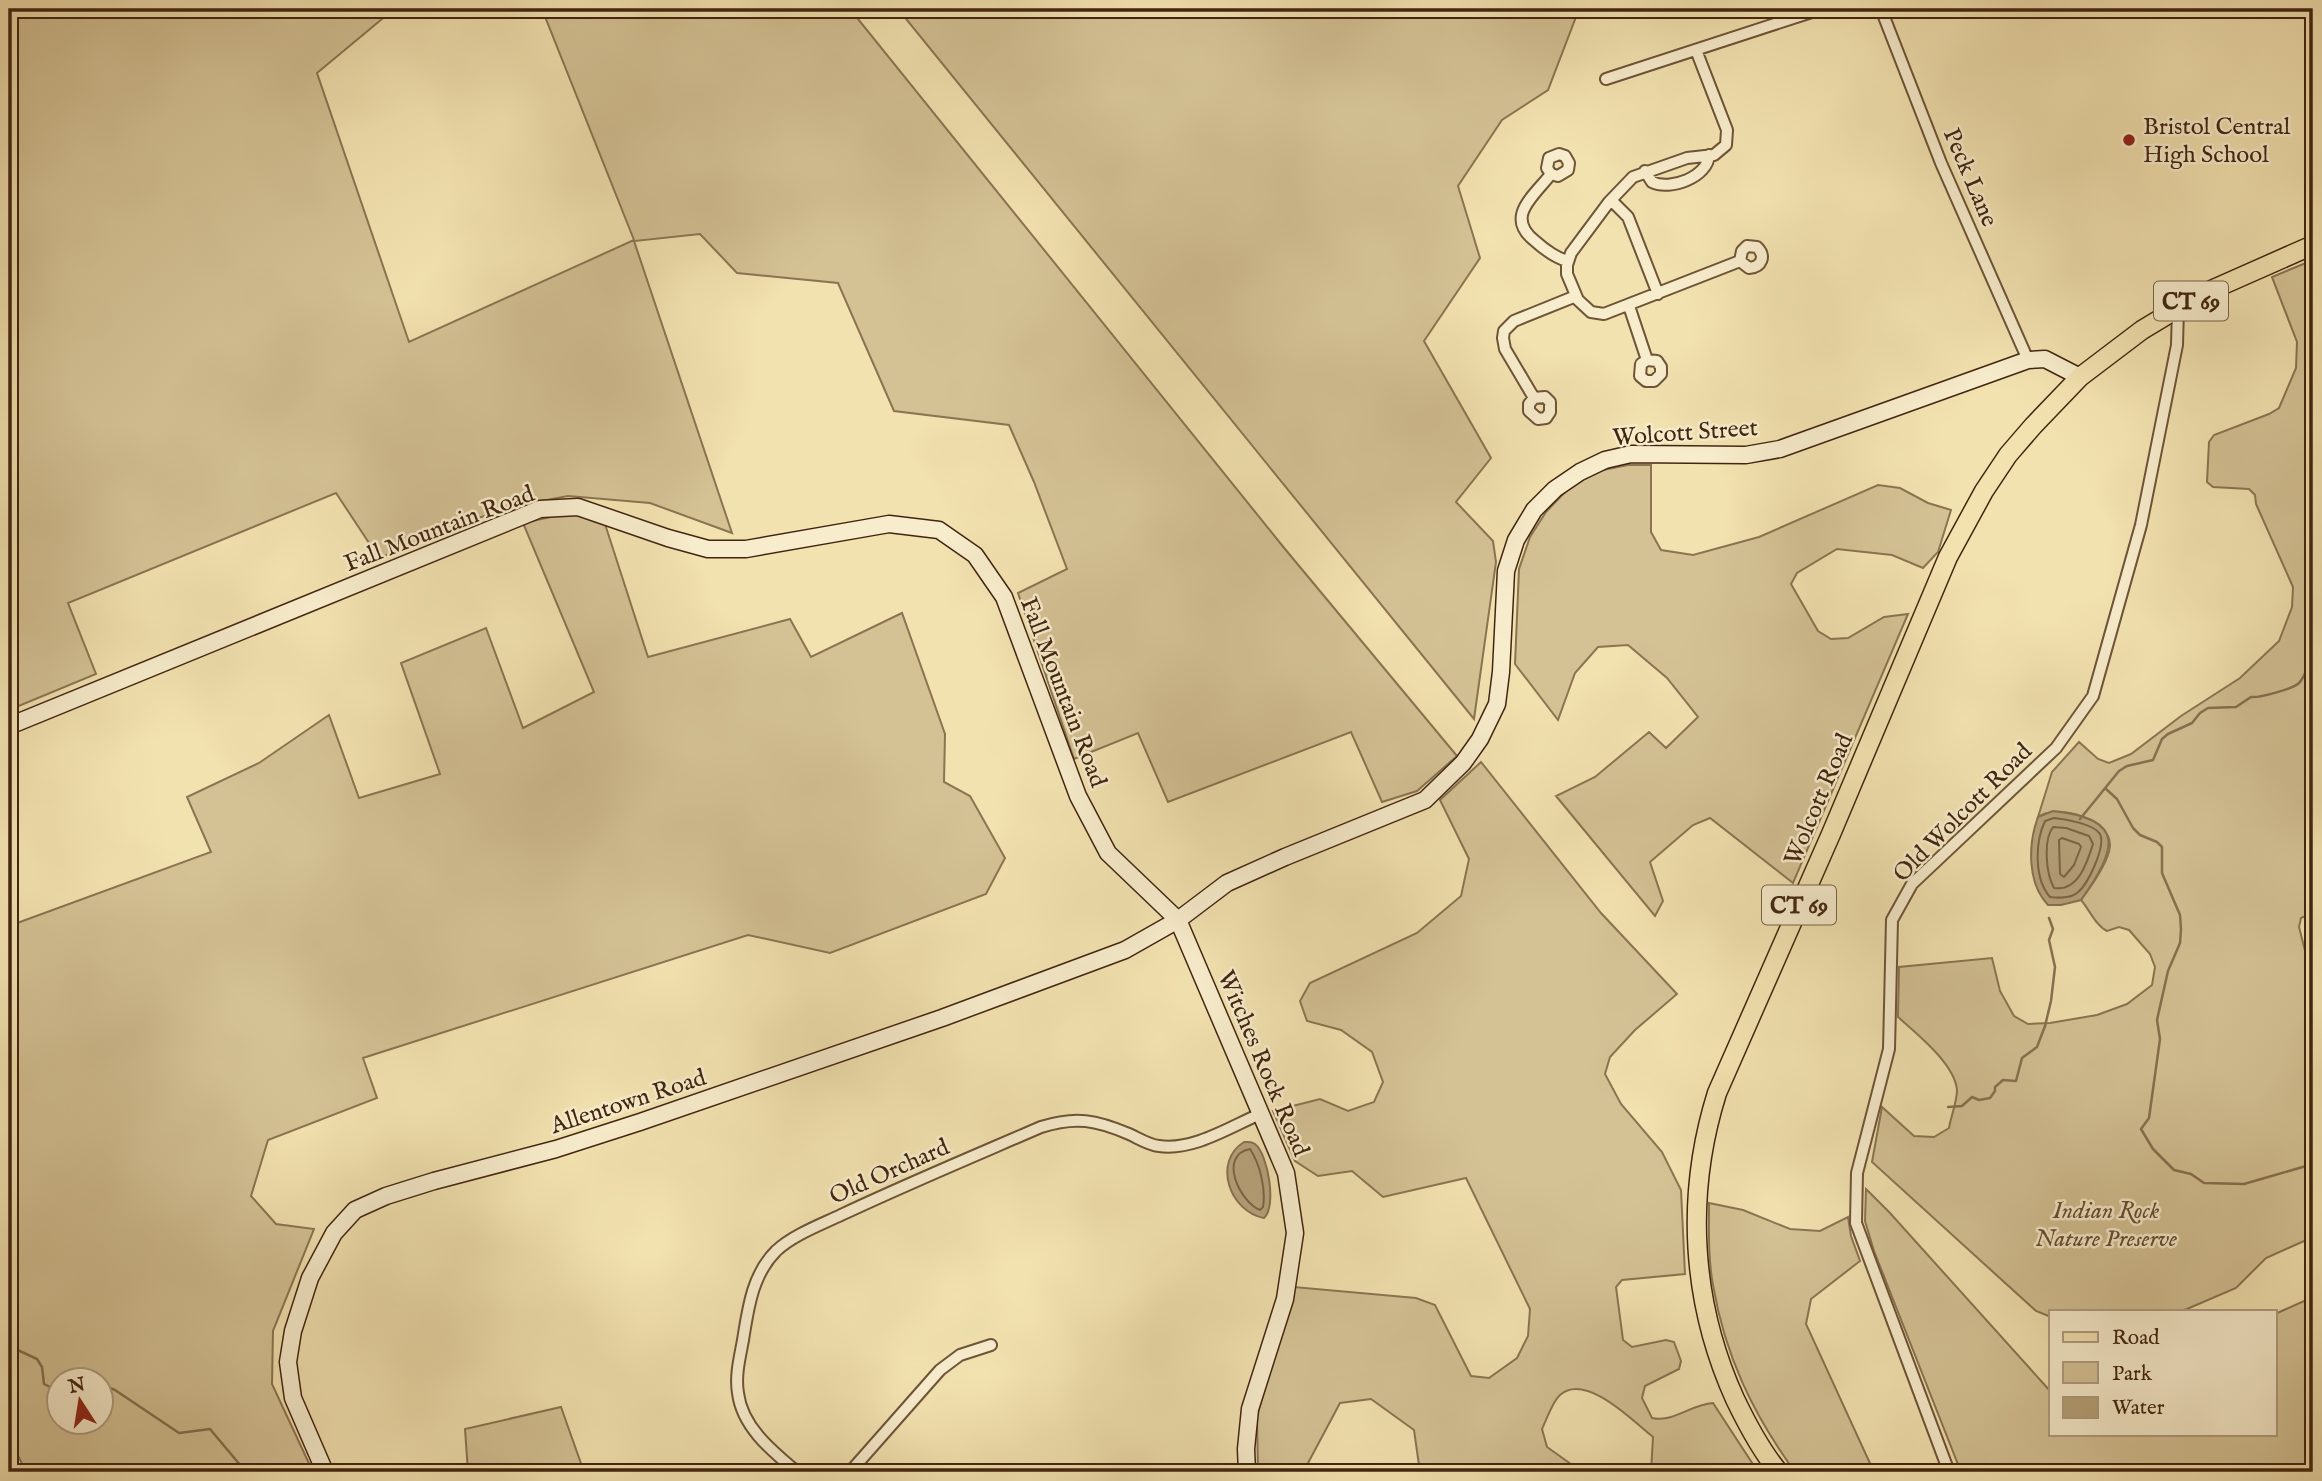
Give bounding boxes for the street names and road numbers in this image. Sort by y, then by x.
street label: Peck Lane [1935,124,2004,232]
road number: CT 69 [2154,282,2228,320]
street label: Wolcott Street [1611,413,1759,454]
street label: Fall Mountain Road [340,479,539,580]
street label: Fall Mountain Road [1012,593,1113,792]
street label: Wolcott Road [1778,729,1861,870]
street label: Old Wolcott Road [1887,737,2039,889]
road number: CT 69 [1762,885,1836,924]
street label: Witches Rock Road [1209,966,1316,1161]
street label: Allentown Road [546,1063,710,1142]
street label: Old Orchard [825,1132,955,1213]

